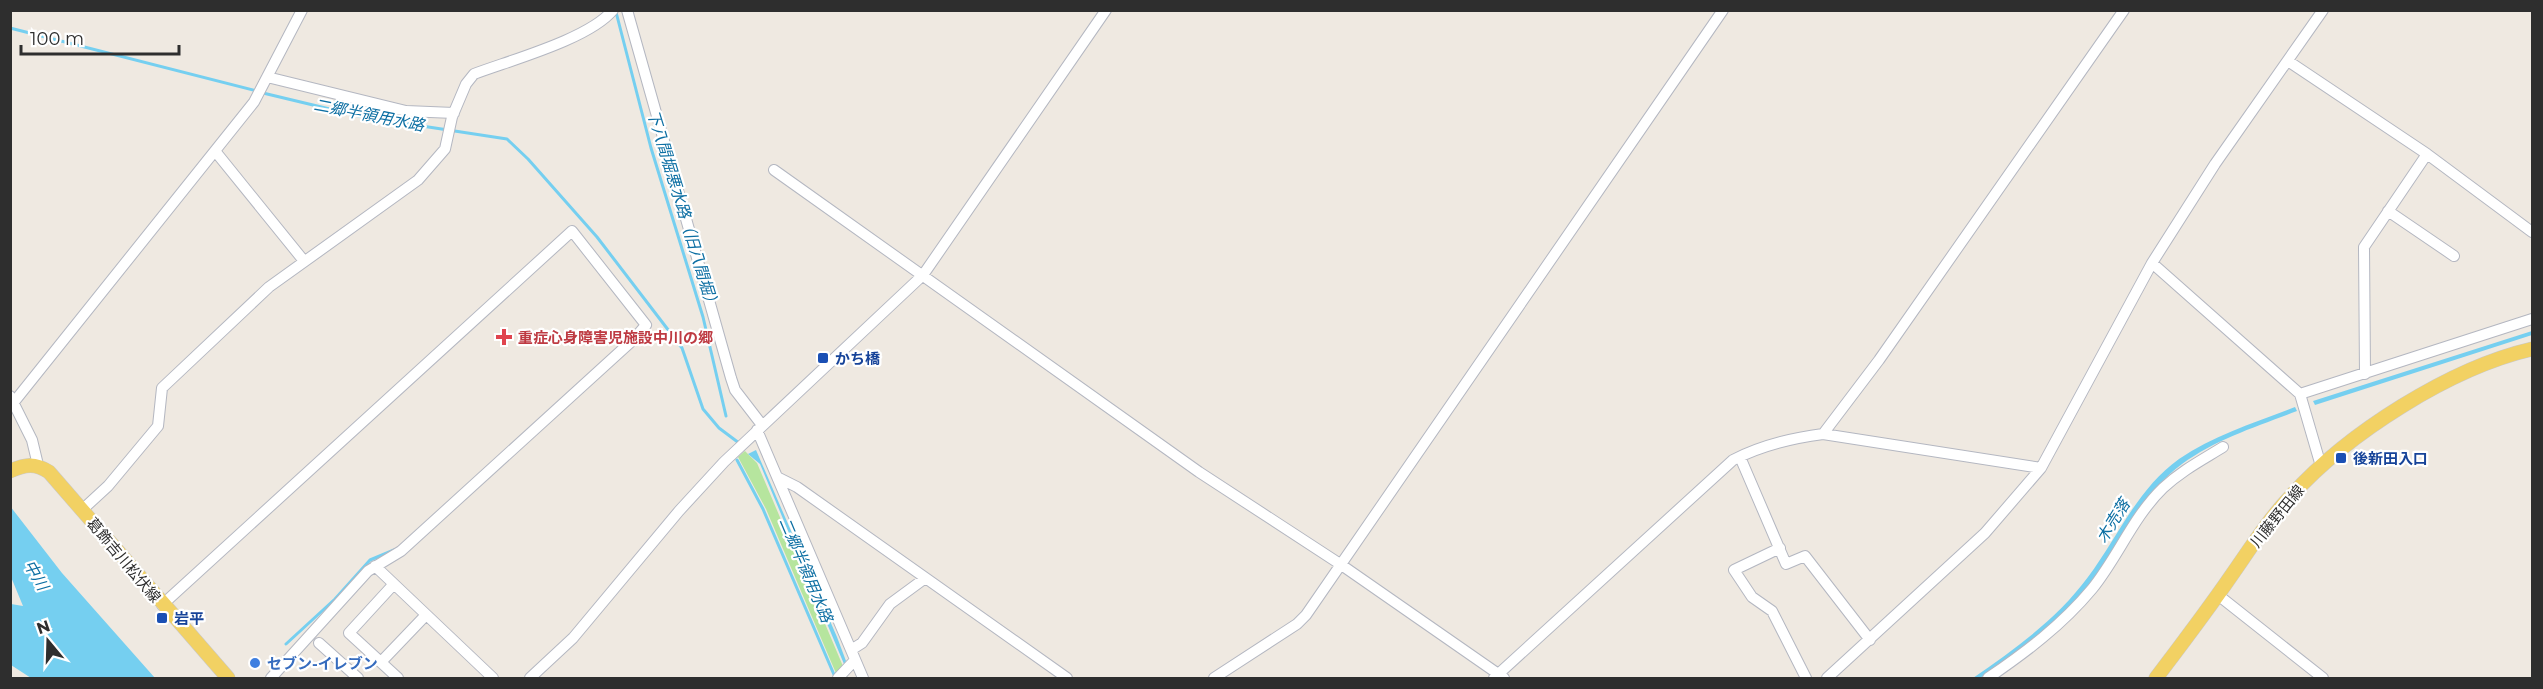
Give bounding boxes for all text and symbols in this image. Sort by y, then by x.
scale bar [21,18,178,56]
text: 100 m [30,28,84,50]
water label: 二郷半領用水路 [312,95,428,135]
water label: 下八間堀悪水路（旧八間堀） [644,108,722,312]
marker: 重症心身障害児施設中川の郷 [495,328,513,346]
place label: 重症心身障害児施設中川の郷 [518,328,713,347]
place label: かち橋 [835,349,881,368]
marker: かち橋 [816,351,830,365]
place label: 後新田入口 [2353,449,2428,468]
marker: 後新田入口 [2334,451,2348,465]
street label: 川藤野田線 [2246,481,2308,551]
water label: 木売落 [2092,493,2135,546]
street label: 葛飾吉川松伏線 [83,514,165,606]
water label: 二郷半領用水路 [775,515,837,627]
water label: 中川 [20,556,53,595]
place label: 岩平 [174,609,204,628]
north arrow [18,611,78,671]
marker: 岩平 [155,611,169,625]
text: N [34,616,52,638]
place label: セブン-イレブン [267,654,378,673]
marker: セブン-イレブン [248,656,262,670]

